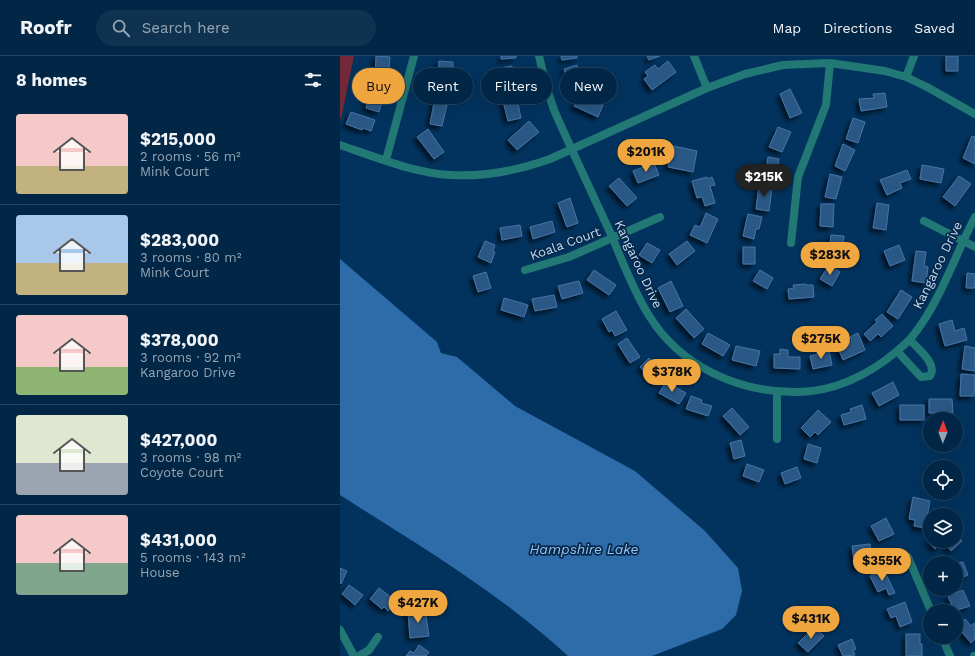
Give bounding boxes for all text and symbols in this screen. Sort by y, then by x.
search box [96,10,376,46]
text: Roofr [20,16,72,39]
icon: search [110,17,132,39]
text: Search here [142,19,230,37]
text: Map [773,20,801,36]
text: Directions [823,20,892,36]
text: Saved [914,20,955,36]
chip: Buy [352,68,405,104]
chip: Rent [413,68,473,104]
chip: Filters [481,68,552,104]
chip: New [560,68,617,104]
icon: filters [302,69,324,91]
text: 8 homes [16,70,87,90]
text: $215,000 [140,129,216,149]
icon: home [48,130,96,178]
pin: $201K [618,139,674,173]
text: $201K [626,144,666,159]
text: 2 rooms · 56 m² [140,149,241,164]
text: Mink Court [140,164,209,179]
pin: $215K [736,164,792,198]
text: $215K [745,169,783,184]
street label: Kangaroo Drive [612,218,666,311]
street label: Kangaroo Drive [910,219,965,311]
street label: Koala Court [528,224,603,263]
text: $283,000 [140,230,219,250]
icon: home [48,231,96,279]
pin: $283K [802,242,858,276]
text: $283K [810,247,850,262]
text: 3 rooms · 80 m² [140,250,241,265]
text: Mink Court [140,265,209,280]
pin: $275K [793,326,849,360]
text: $378,000 [140,330,219,350]
icon: home [48,331,96,379]
text: $275K [801,331,841,346]
text: 3 rooms · 92 m² [140,350,241,365]
pin: $378K [644,359,700,393]
text: $378K [652,364,692,379]
text: Kangaroo Drive [140,365,236,380]
north arrow [923,412,963,452]
map controls [923,412,963,644]
text: $427,000 [140,430,217,450]
icon: home [48,431,96,479]
text: 3 rooms · 98 m² [140,450,241,465]
button: locate [923,460,963,500]
text: Coyote Court [140,465,223,480]
button: layers [923,508,963,548]
text: $431,000 [140,530,217,550]
icon: home [48,531,96,579]
water label: Hampshire Lake [529,541,639,557]
pin: $355K [854,548,910,582]
text: 5 rooms · 143 m² [140,550,246,565]
text: $355K [862,553,902,568]
button: + [923,556,963,596]
text: House [140,565,180,580]
pin: $427K [390,590,446,624]
text: $427K [398,595,439,610]
button: − [923,604,963,644]
pin: $431K [783,606,839,640]
text: $431K [791,611,831,626]

